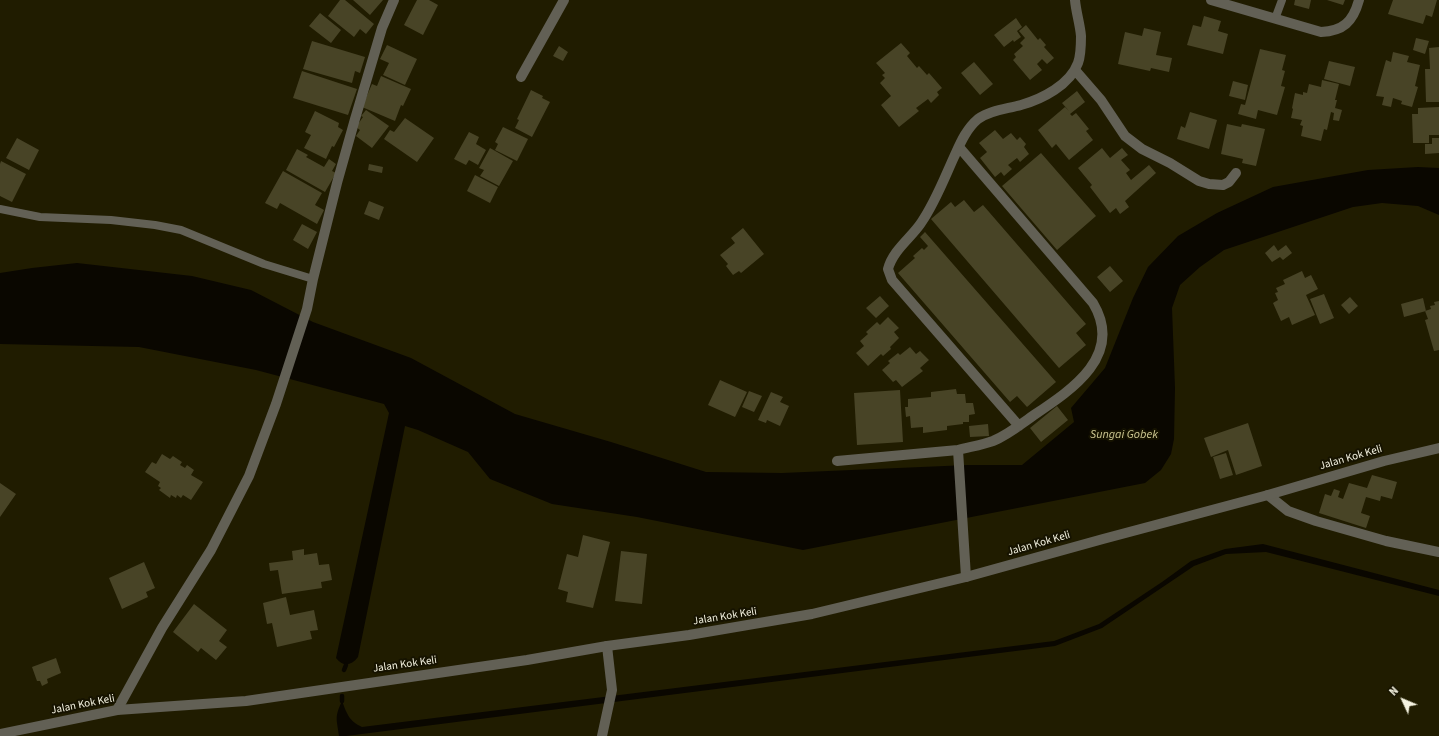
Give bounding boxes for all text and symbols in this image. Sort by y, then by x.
water label: Sungai Gobek [1090,428,1158,442]
street label: Jalan Kok Keli [1318,443,1384,473]
street label: Jalan Kok Keli [1006,529,1072,559]
street label: Jalan Kok Keli [692,605,758,629]
street label: Jalan Kok Keli [372,654,438,676]
north arrow [1383,680,1423,720]
text: N [1386,683,1402,699]
street label: Jalan Kok Keli [50,692,116,718]

